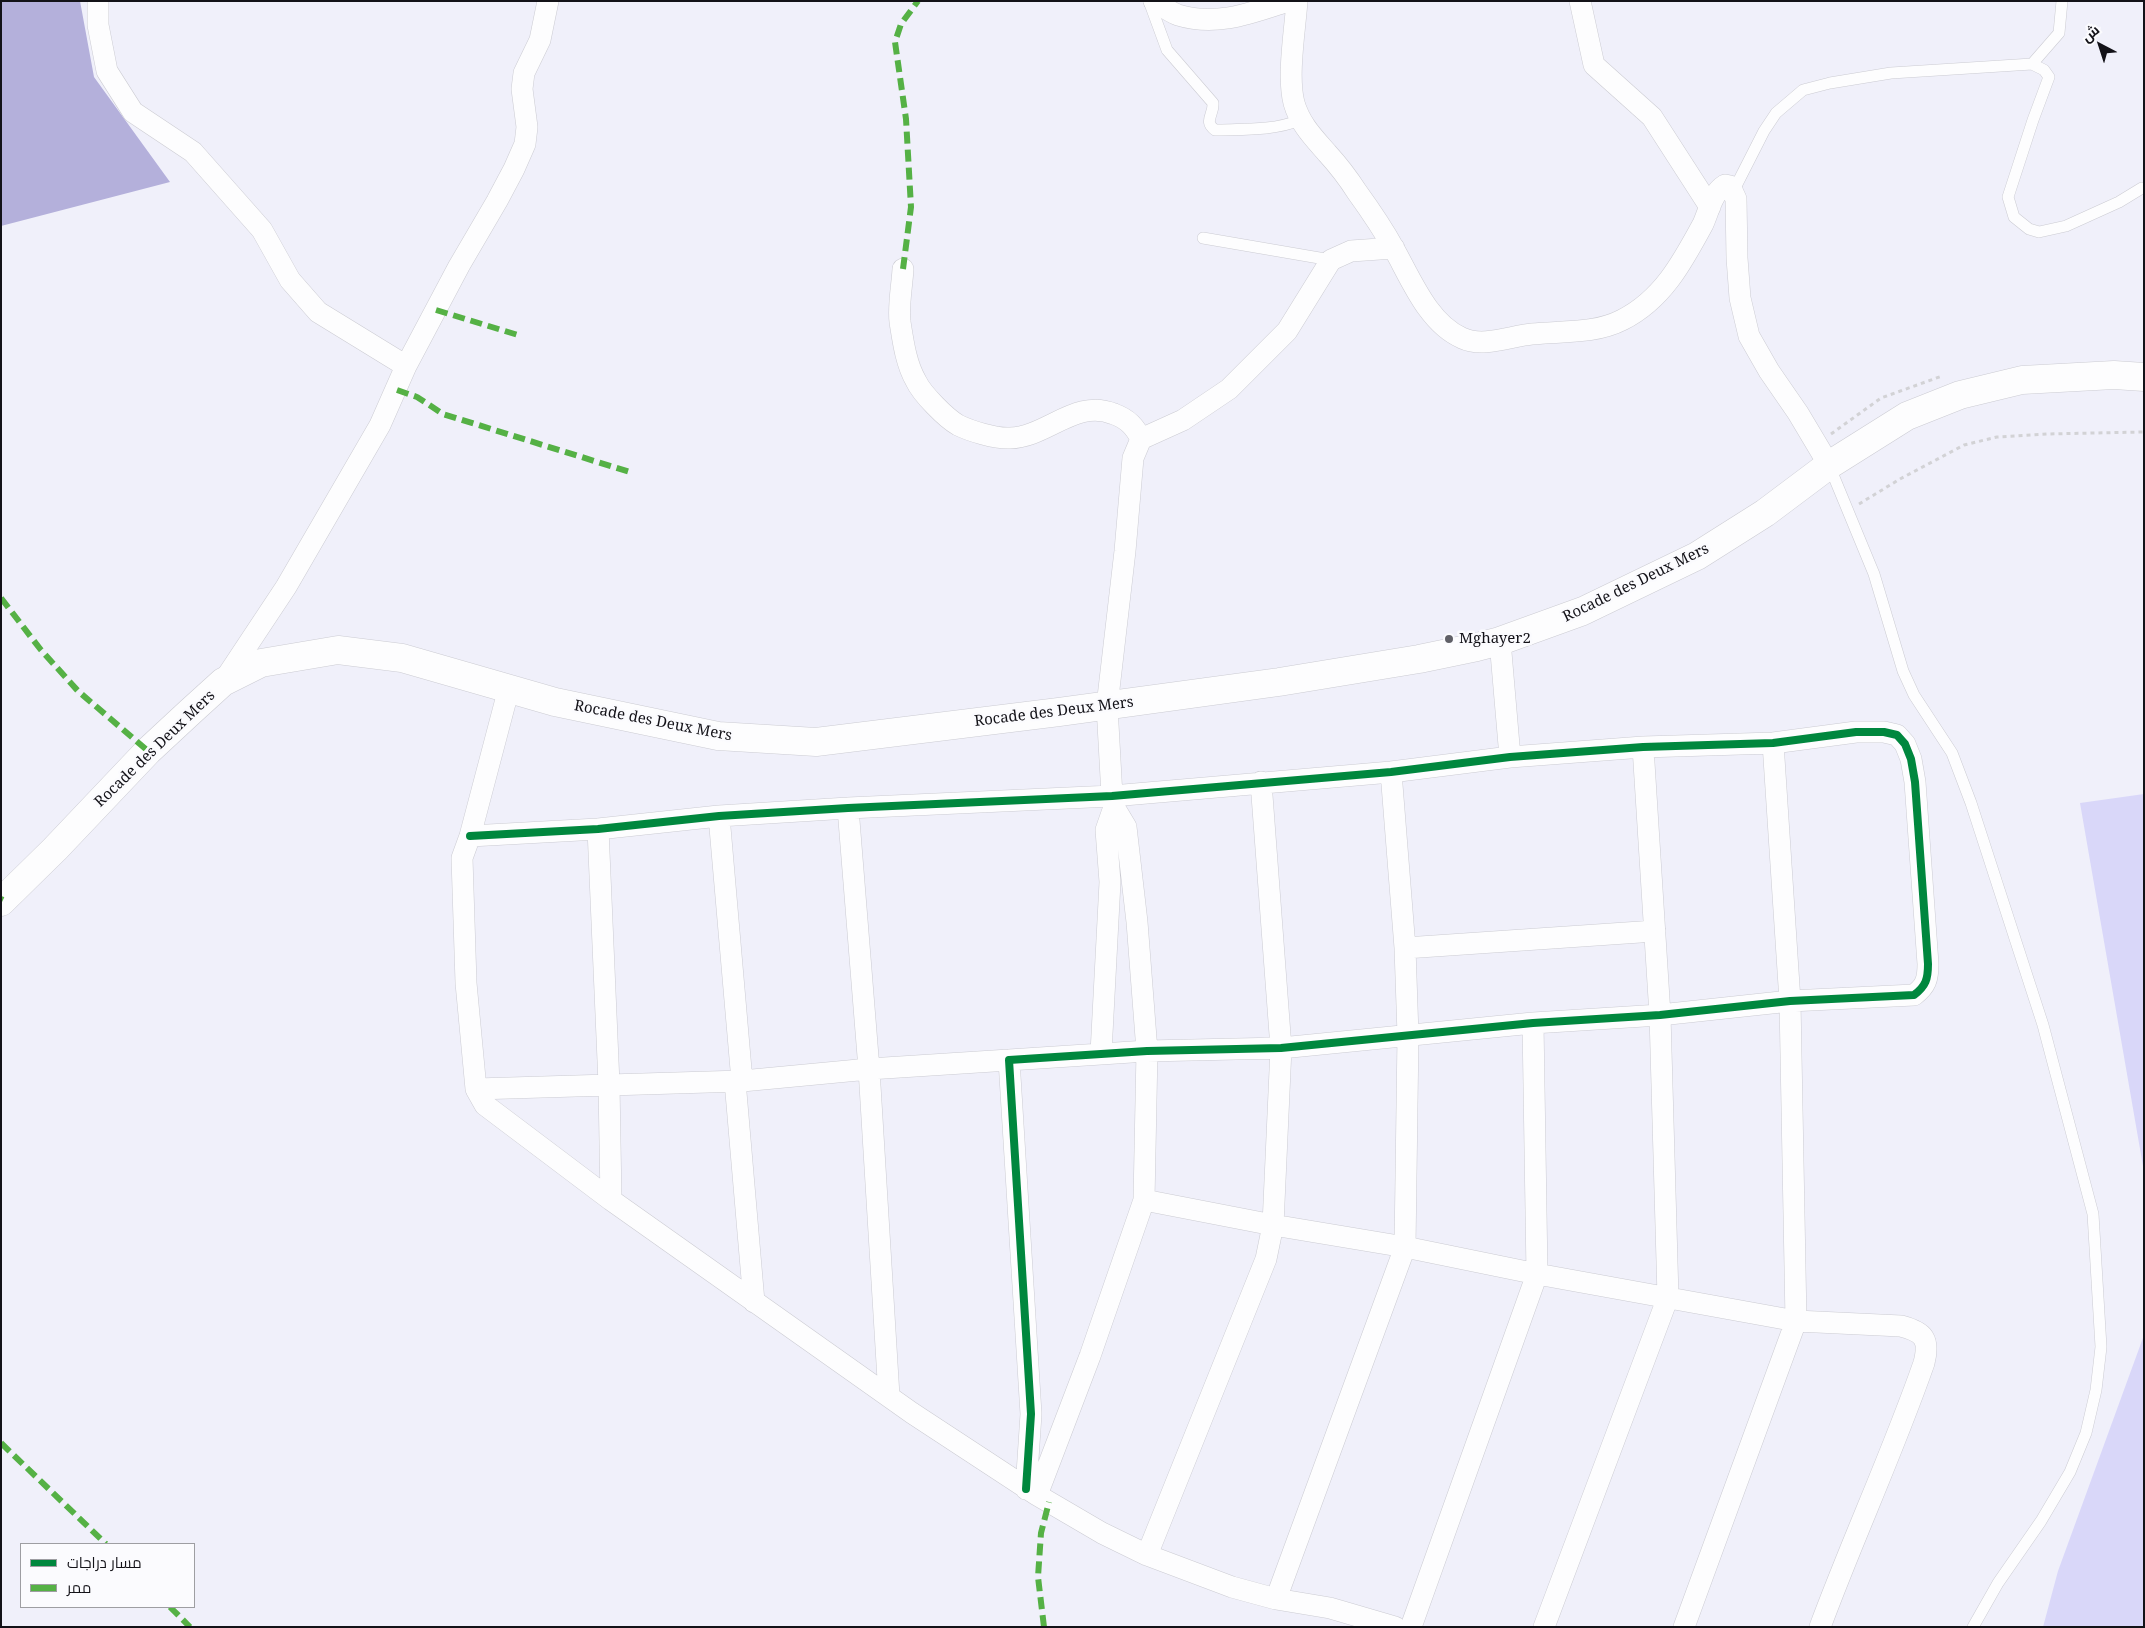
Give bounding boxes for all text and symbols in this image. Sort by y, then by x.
north arrow [2075,20,2125,70]
text: ش [2077,20,2103,46]
street label: Rocade des Deux Mers [1560,540,1712,626]
place label: Mghayer2 [1459,630,1531,648]
marker: Mghayer2 [1443,633,1455,645]
street label: Rocade des Deux Mers [91,687,219,811]
street label: Rocade des Deux Mers [973,693,1135,731]
street label: Rocade des Deux Mers [573,697,733,745]
legend [20,1543,195,1608]
text: مسار دراجات [67,1552,142,1572]
text: ممر [67,1577,91,1597]

